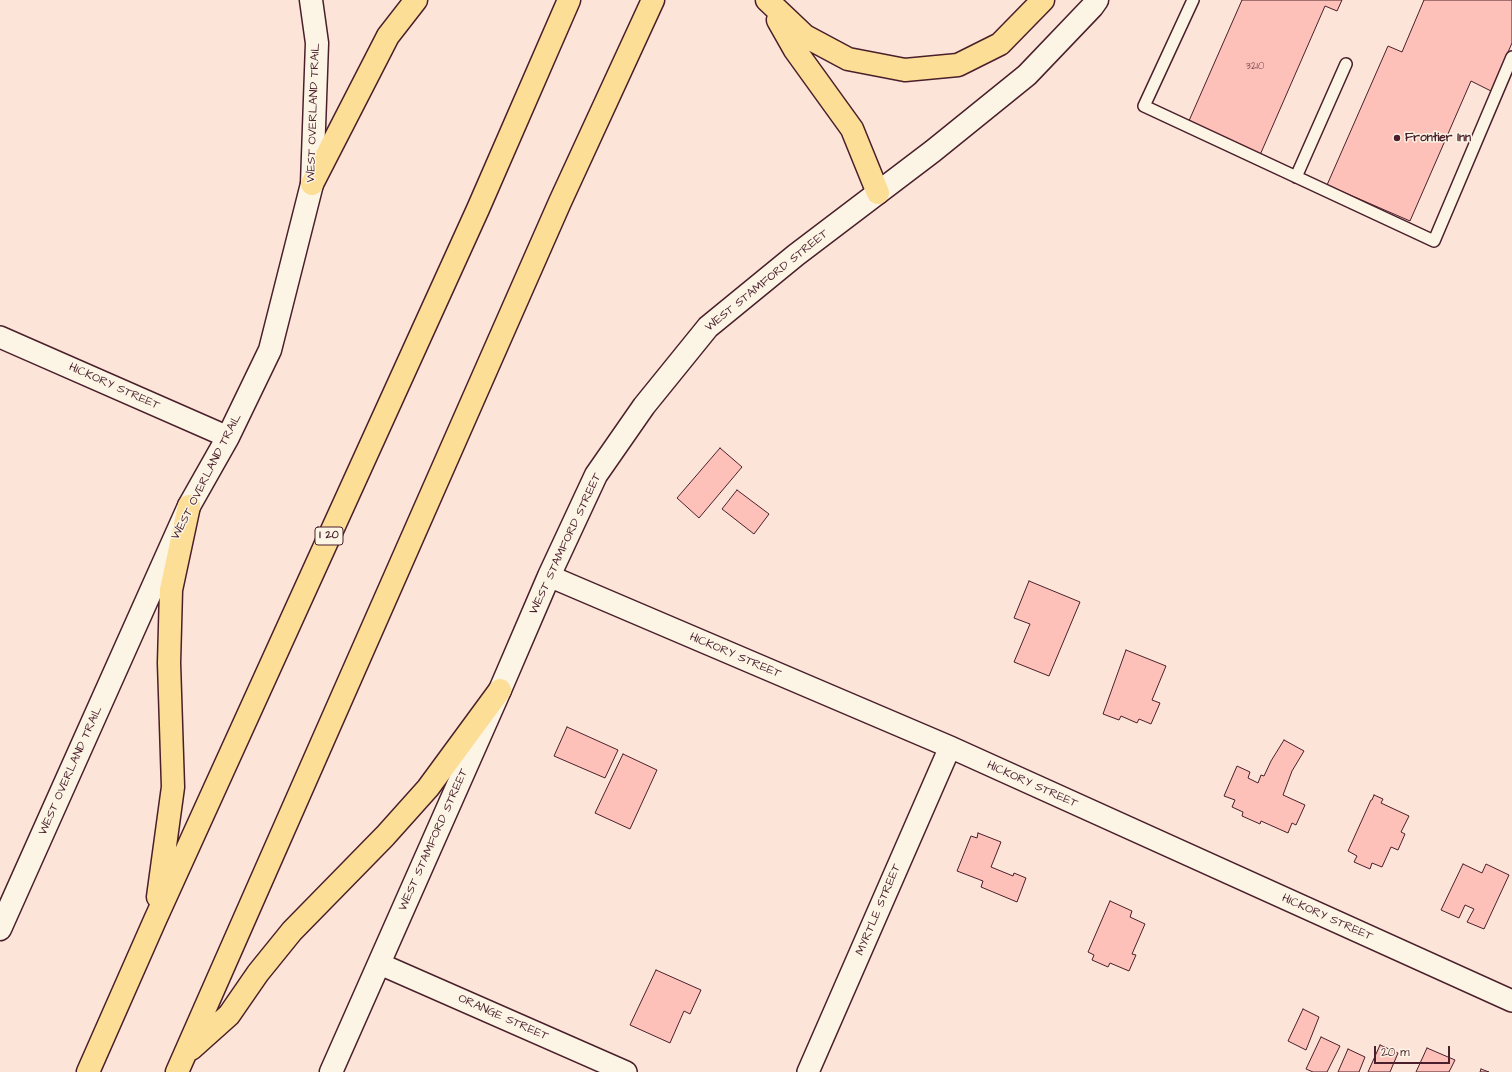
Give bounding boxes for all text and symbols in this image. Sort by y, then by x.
street label: WEST OVERLAND TRAIL [304,43,324,183]
house number: 3210 [1246,61,1264,73]
place label: Frontier Inn [1405,131,1471,145]
marker: Frontier Inn [1392,133,1402,143]
street label: WEST STAMFORD STREET [703,227,831,335]
street label: HICKORY STREET [66,360,162,414]
street label: WEST OVERLAND TRAIL [169,412,245,542]
street label: WEST STAMFORD STREET [527,471,605,617]
road number: I 20 [315,527,343,545]
street label: HICKORY STREET [687,630,783,682]
street label: WEST OVERLAND TRAIL [36,704,106,838]
street label: HICKORY STREET [984,758,1080,812]
street label: WEST STAMFORD STREET [396,767,472,913]
street label: MYRTLE STREET [853,862,905,958]
street label: HICKORY STREET [1279,891,1375,945]
street label: ORANGE STREET [456,992,550,1044]
scale bar [1376,1038,1452,1064]
text: 20 m [1381,1044,1410,1061]

